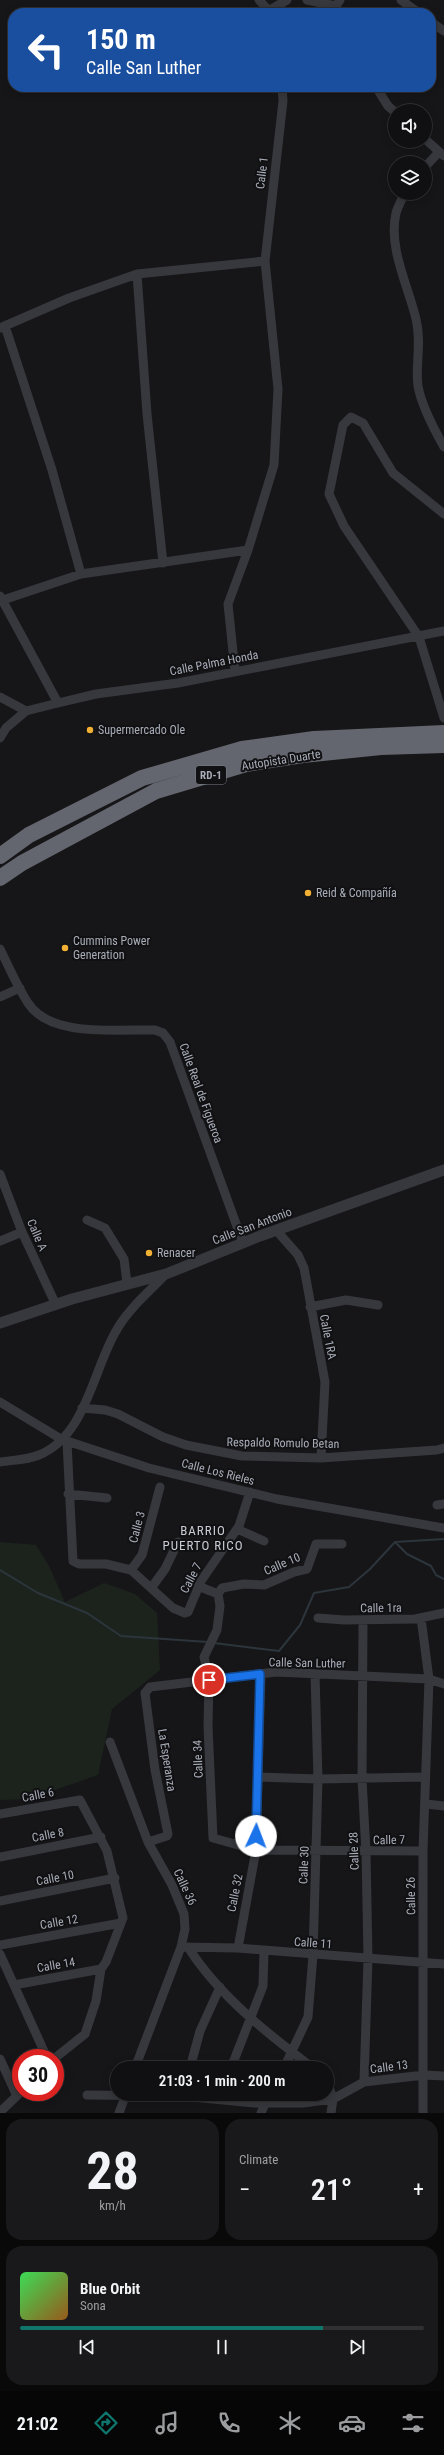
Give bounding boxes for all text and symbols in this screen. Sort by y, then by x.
text: 150 m [86,23,156,56]
icon: left [20,24,72,76]
text: Calle San Luther [86,57,201,78]
map controls [388,104,432,200]
button: sound [388,104,432,148]
street label: Calle 1 [253,156,271,190]
button: layers [388,156,432,200]
street label: Calle Palma Honda [168,647,260,678]
place label: Supermercado Ole [98,723,185,737]
marker: Supermercado Ole [85,725,95,735]
street label: Autopista Duarte [240,747,322,773]
road number: RD-1 [196,766,226,784]
place label: Reid & Compañía [316,886,397,900]
marker: Reid & Compañía [303,888,313,898]
place label: Cummins Power Generation [73,934,150,962]
marker: Cummins Power Generation [60,943,70,953]
street label: Calle Real de Figueroa [176,1041,226,1145]
street label: Calle San Antonio [210,1204,294,1248]
street label: Calle A [24,1217,50,1253]
place label: Renacer [157,1246,196,1260]
marker: Renacer [144,1248,154,1258]
street label: Calle 1RA [317,1313,339,1361]
street label: Respaldo Romulo Betan [227,1435,340,1451]
street label: Calle Los Rieles [180,1456,256,1488]
street label: Calle 3 [126,1509,148,1544]
district label: BARRIO PUERTO RICO [162,1523,244,1553]
street label: Calle 10 [262,1550,302,1578]
street label: Calle 7 [177,1560,205,1596]
street label: Calle 1ra [360,1601,402,1615]
street label: Calle San Luther [268,1655,346,1671]
pin [192,1663,226,1697]
icon: arrive [198,1669,220,1691]
street label: La Esperanza [155,1728,179,1793]
street label: Calle 34 [190,1740,206,1778]
street label: Calle 6 [21,1785,55,1805]
position arrow [235,1815,277,1857]
street label: Calle 8 [31,1825,65,1845]
street label: Calle 28 [346,1832,362,1870]
street label: Calle 7 [373,1833,405,1847]
street label: Calle 30 [296,1846,312,1884]
street label: Calle 10 [35,1867,75,1889]
street label: Calle 36 [171,1867,199,1907]
street label: Calle 32 [224,1873,246,1913]
street label: Calle 26 [404,1877,418,1915]
street label: Calle 12 [39,1912,79,1932]
street label: Calle 11 [293,1935,333,1951]
street label: Calle 14 [36,1955,76,1975]
speed limit sign: 30 [12,2049,64,2101]
street label: Calle 13 [369,2058,409,2076]
text: 21:03 · 1 min · 200 m [159,2072,285,2090]
text: 28 [86,2141,139,2202]
text: Climate [239,2152,278,2167]
text: 21° [311,2172,352,2207]
text: − [239,2177,250,2202]
text: + [413,2177,424,2202]
text: km/h [99,2198,126,2213]
text: Blue Orbit [80,2280,140,2298]
text: Sona [80,2298,106,2313]
icon: previous [76,2336,98,2358]
icon: pause [211,2336,233,2358]
icon: next [346,2336,368,2358]
icon: directions [92,2409,120,2437]
icon: music [153,2409,181,2437]
icon: phone [215,2409,243,2437]
icon: climate [276,2409,304,2437]
icon: car [338,2409,366,2437]
icon: filters [399,2409,427,2437]
text: 21:02 [17,2413,58,2434]

